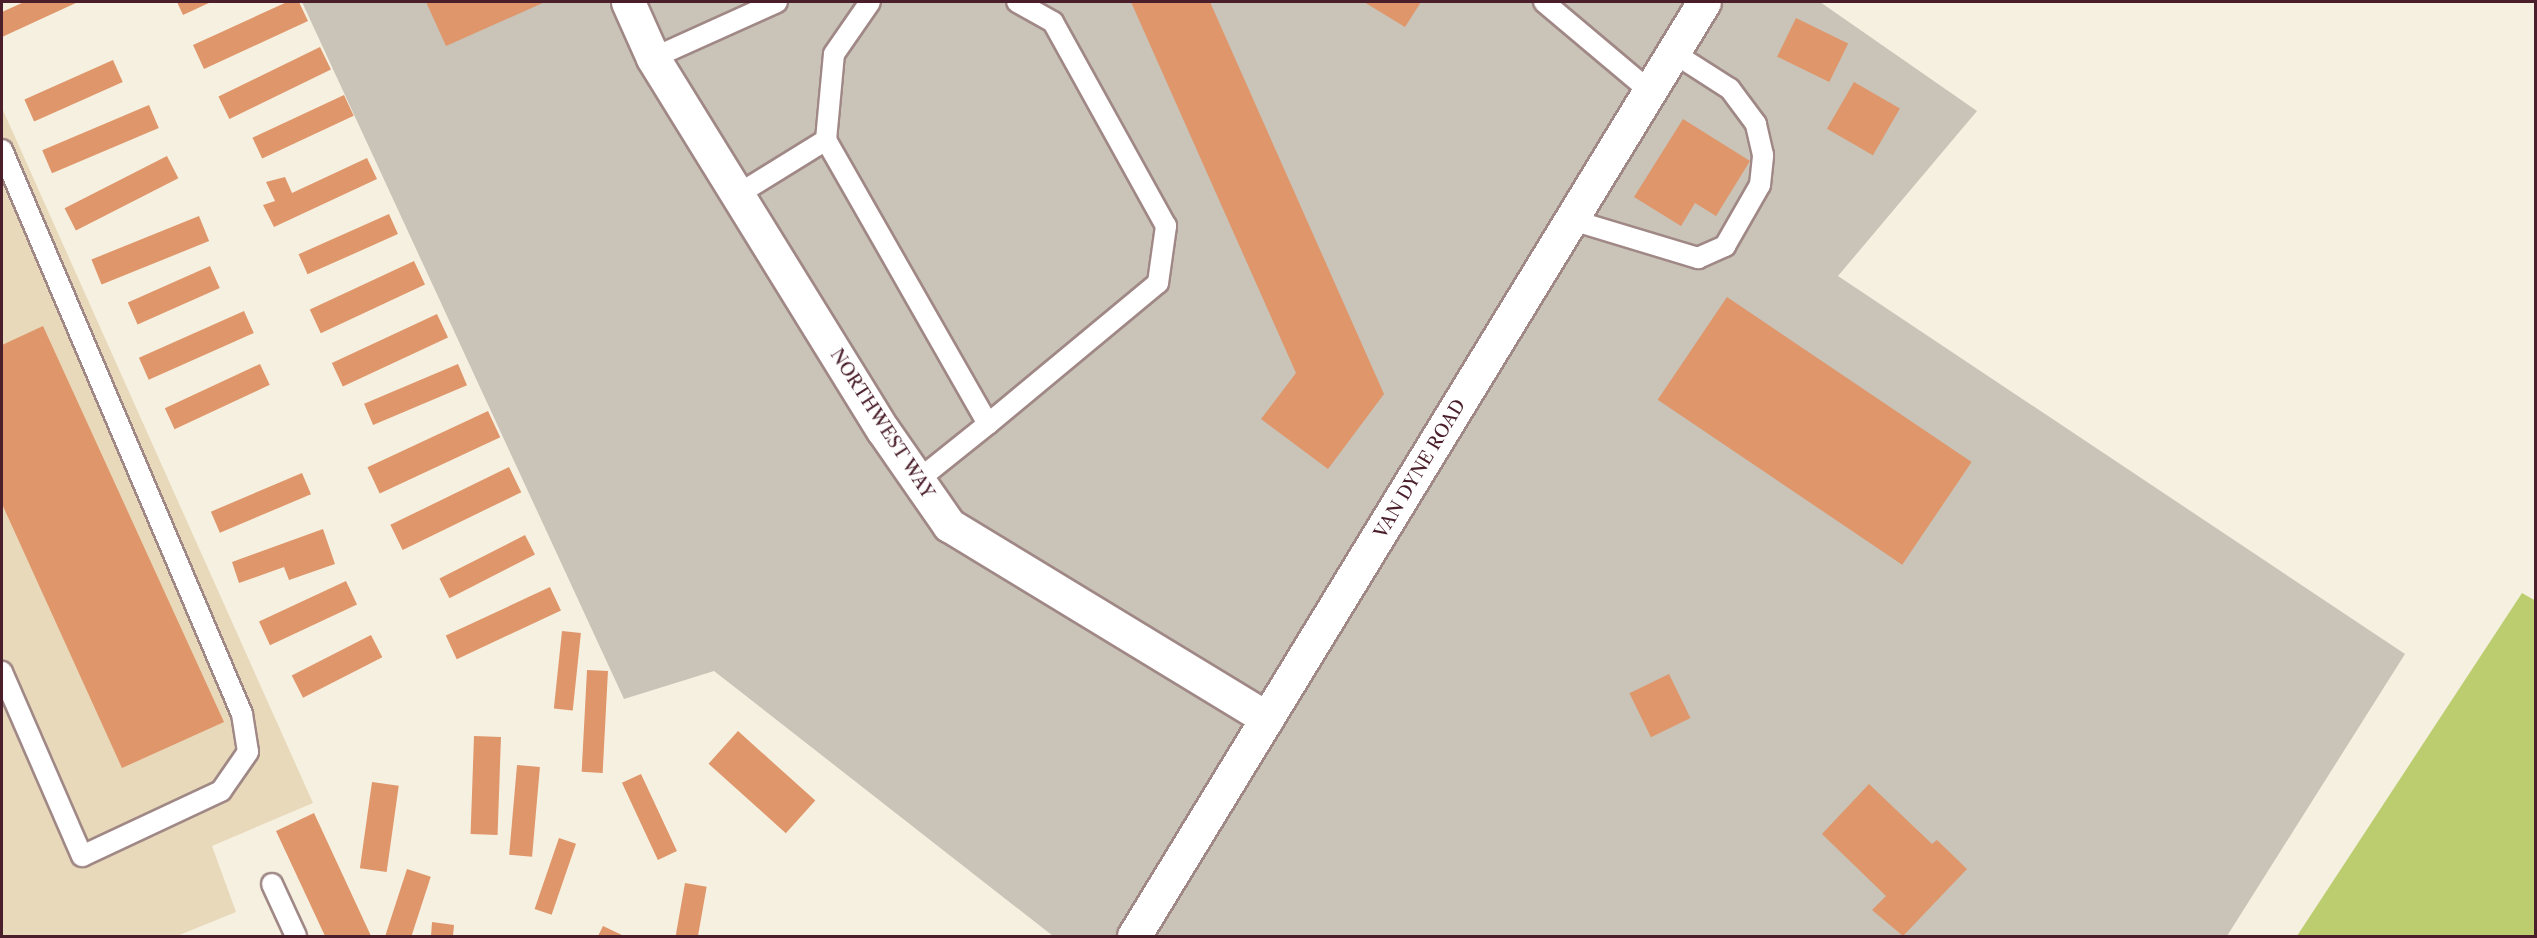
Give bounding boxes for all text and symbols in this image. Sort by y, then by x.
street label: NORTHWEST WAY [825,345,939,503]
street label: VAN DYNE ROAD [1370,396,1470,542]

